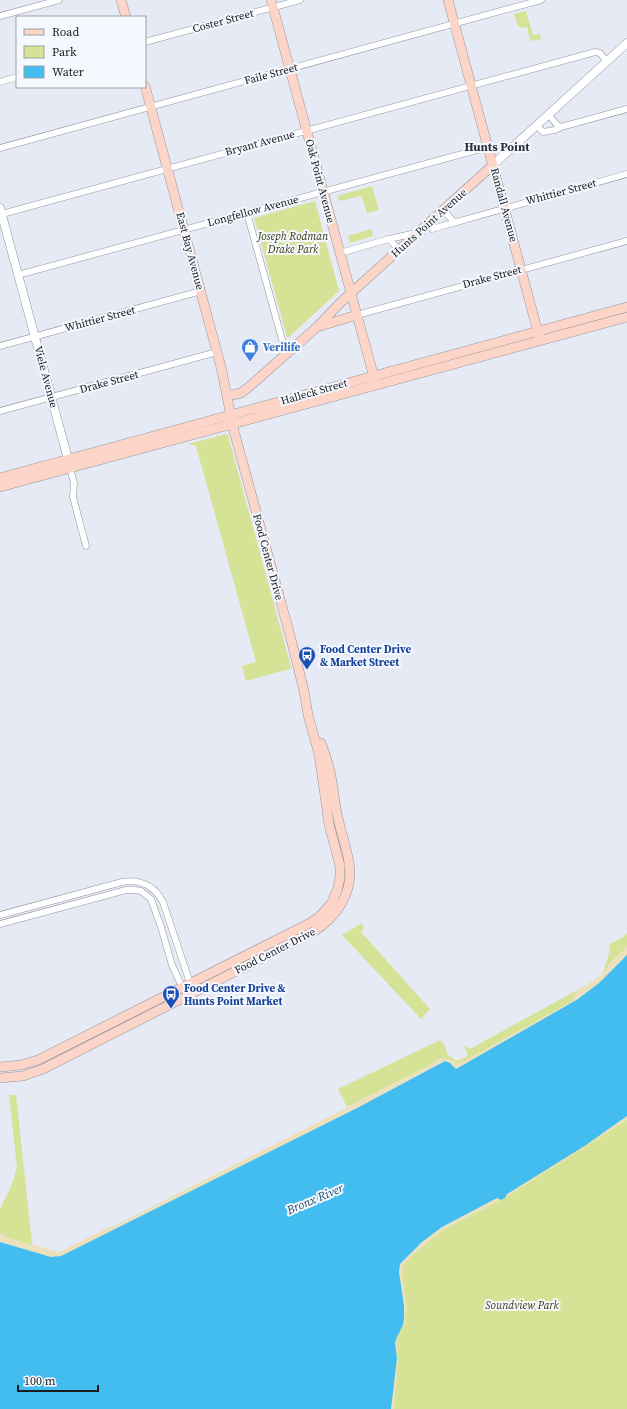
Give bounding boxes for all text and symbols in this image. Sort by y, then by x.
street label: Coster Street [191,6,256,36]
legend [16,16,146,88]
text: Road [52,24,79,40]
text: Park [52,44,77,60]
street label: Faile Street [243,60,300,88]
text: Water [52,64,84,80]
street label: Bryant Avenue [224,126,297,160]
street label: Oak Point Avenue [302,137,339,225]
district label: Hunts Point [464,139,530,155]
street label: Randall Avenue [487,166,521,244]
street label: Whittier Street [524,175,598,209]
street label: Hunts Point Avenue [388,185,470,261]
street label: Longfellow Avenue [206,192,301,230]
street label: East Bay Avenue [172,210,208,292]
park label: Joseph Rodman Drake Park [256,229,329,257]
street label: Drake Street [461,262,523,292]
street label: Whittier Street [63,302,137,336]
shop icon: Verilife [240,337,260,362]
place label: Verilife [263,340,301,355]
street label: Viele Avenue [31,344,62,410]
street label: Drake Street [78,367,140,397]
street label: Halleck Street [279,375,349,409]
street label: Food Center Drive [249,512,287,602]
place label: Food Center Drive & Market Street [320,642,411,670]
bus stop icon: Food Center Drive & Market Street [297,645,317,670]
street label: Food Center Drive [232,924,318,978]
place label: Food Center Drive & Hunts Point Market [184,981,285,1009]
bus stop icon: Food Center Drive & Hunts Point Market [161,984,181,1009]
water label: Bronx River [283,1179,347,1218]
park label: Soundview Park [485,1298,560,1313]
scale bar [18,1367,98,1393]
text: 100 m [24,1373,56,1389]

